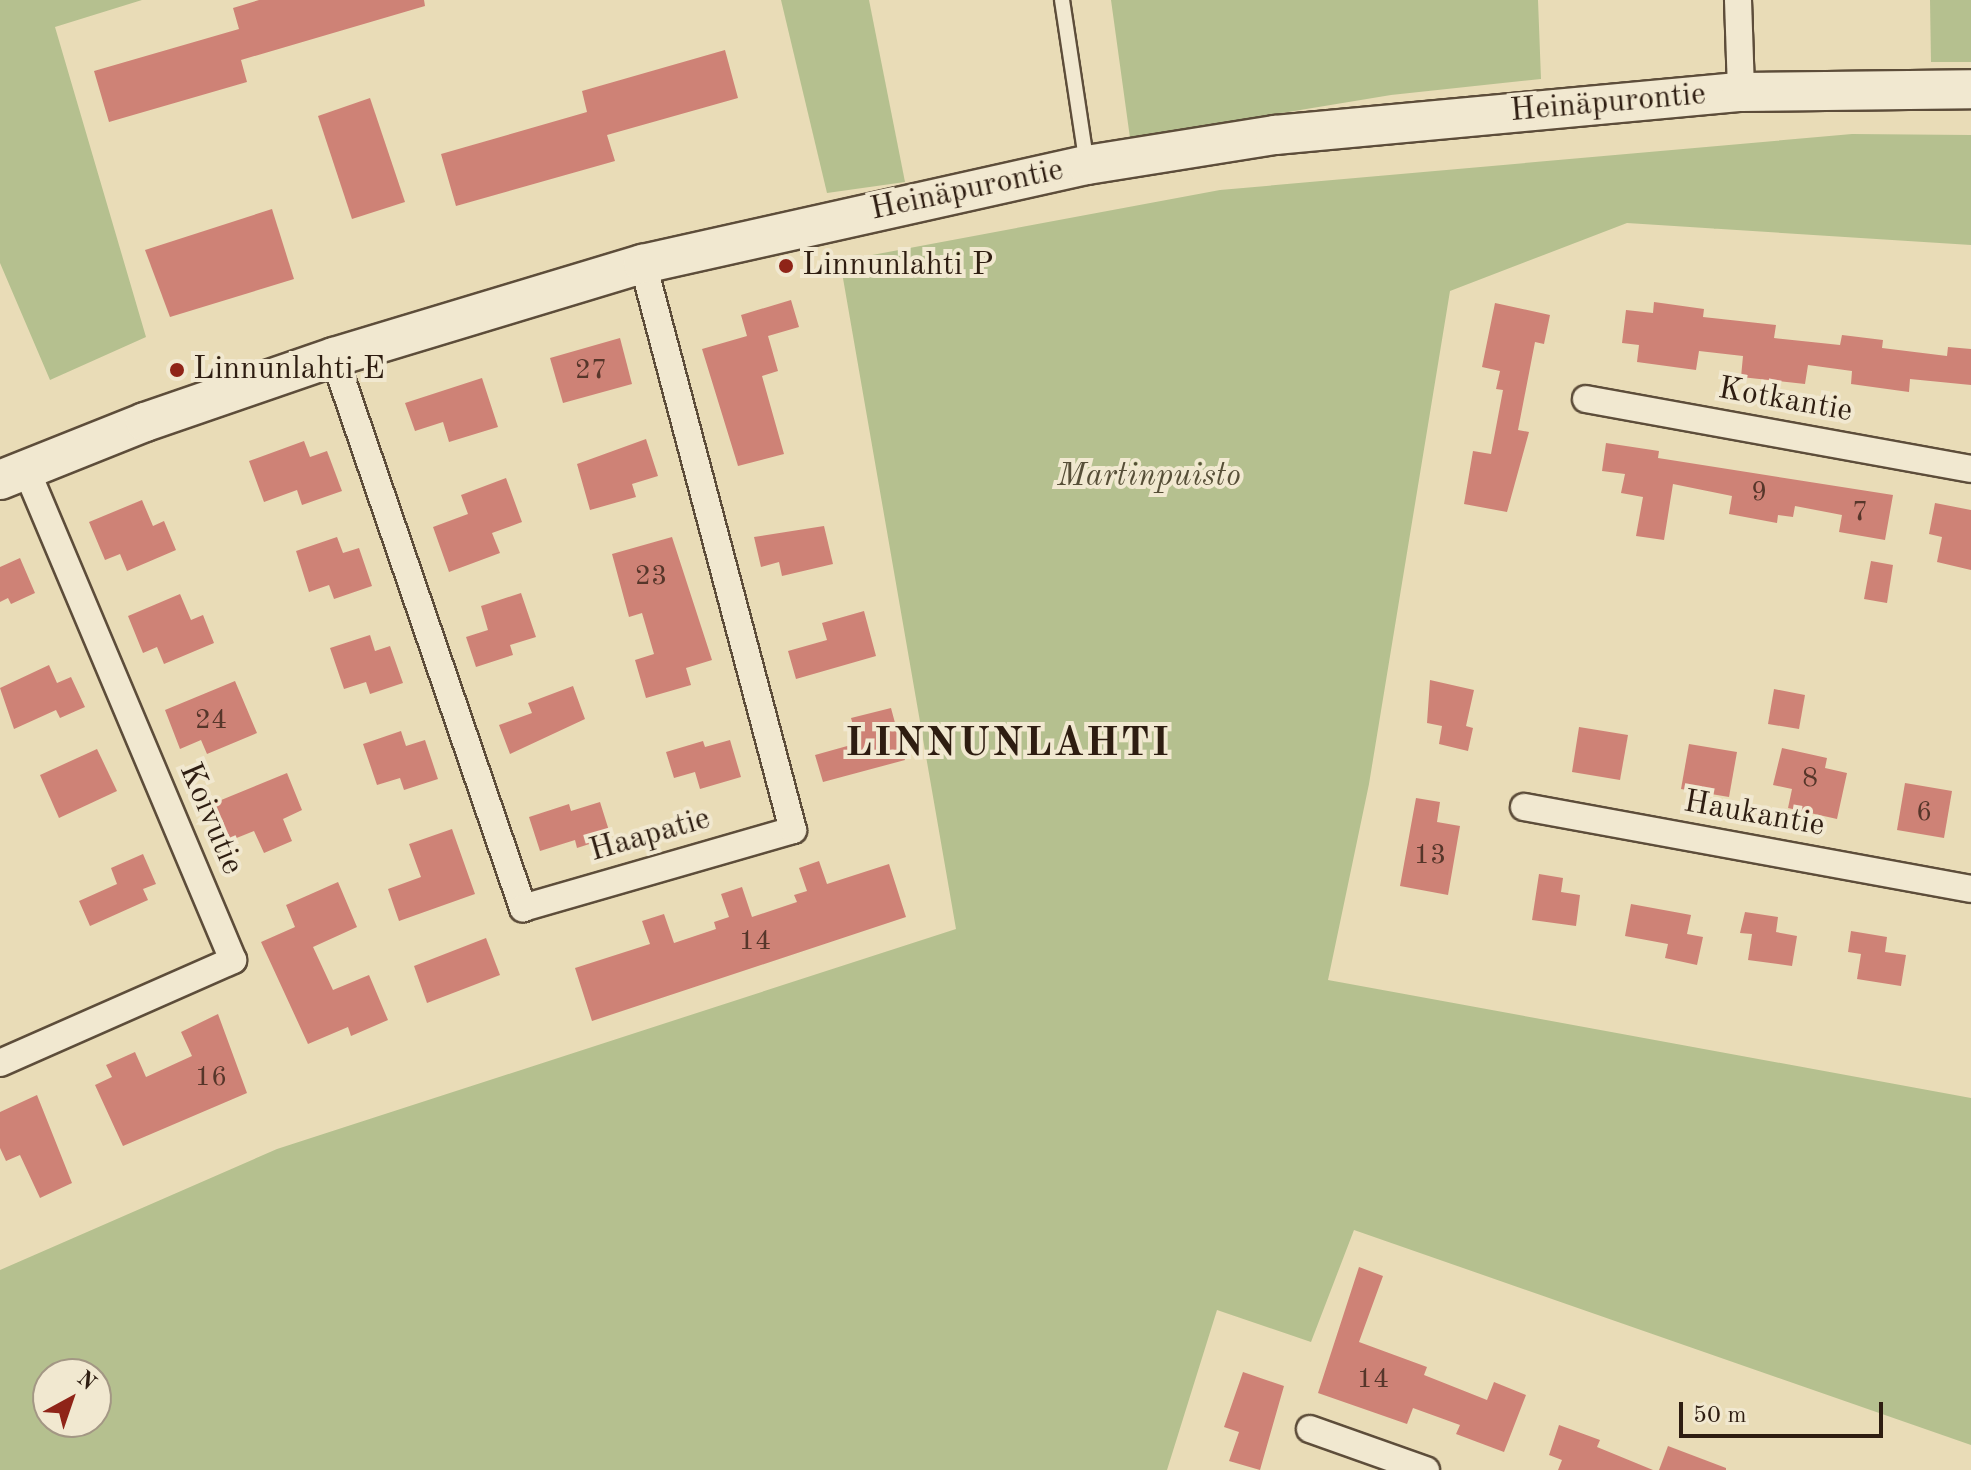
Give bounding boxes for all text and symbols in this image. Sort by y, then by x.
street label: Heinäpurontie [1509,76,1707,132]
street label: Heinäpurontie [867,152,1067,230]
place label: Linnunlahti P [802,247,993,285]
marker: Linnunlahti P [777,257,795,275]
place label: Linnunlahti E [193,351,385,389]
house number: 27 [575,354,607,388]
marker: Linnunlahti E [168,361,186,379]
street label: Kotkantie [1715,370,1855,432]
park label: Martinpuisto [1057,458,1241,496]
house number: 9 [1751,476,1767,510]
house number: 7 [1852,496,1868,530]
house number: 23 [635,560,667,594]
house number: 24 [195,704,227,738]
district label: LINNUNLAHTI [845,721,1171,769]
street label: Koivutie [169,758,251,880]
house number: 8 [1802,762,1818,796]
street label: Haukantie [1681,784,1827,846]
house number: 6 [1916,796,1932,830]
street label: Haapatie [585,800,715,872]
house number: 13 [1414,839,1446,873]
house number: 14 [739,925,771,959]
house number: 16 [195,1061,227,1095]
north arrow [32,1358,112,1438]
house number: 14 [1357,1363,1389,1397]
text: N [73,1367,100,1395]
scale bar [1683,1386,1887,1436]
text: 50 m [1693,1404,1747,1428]

